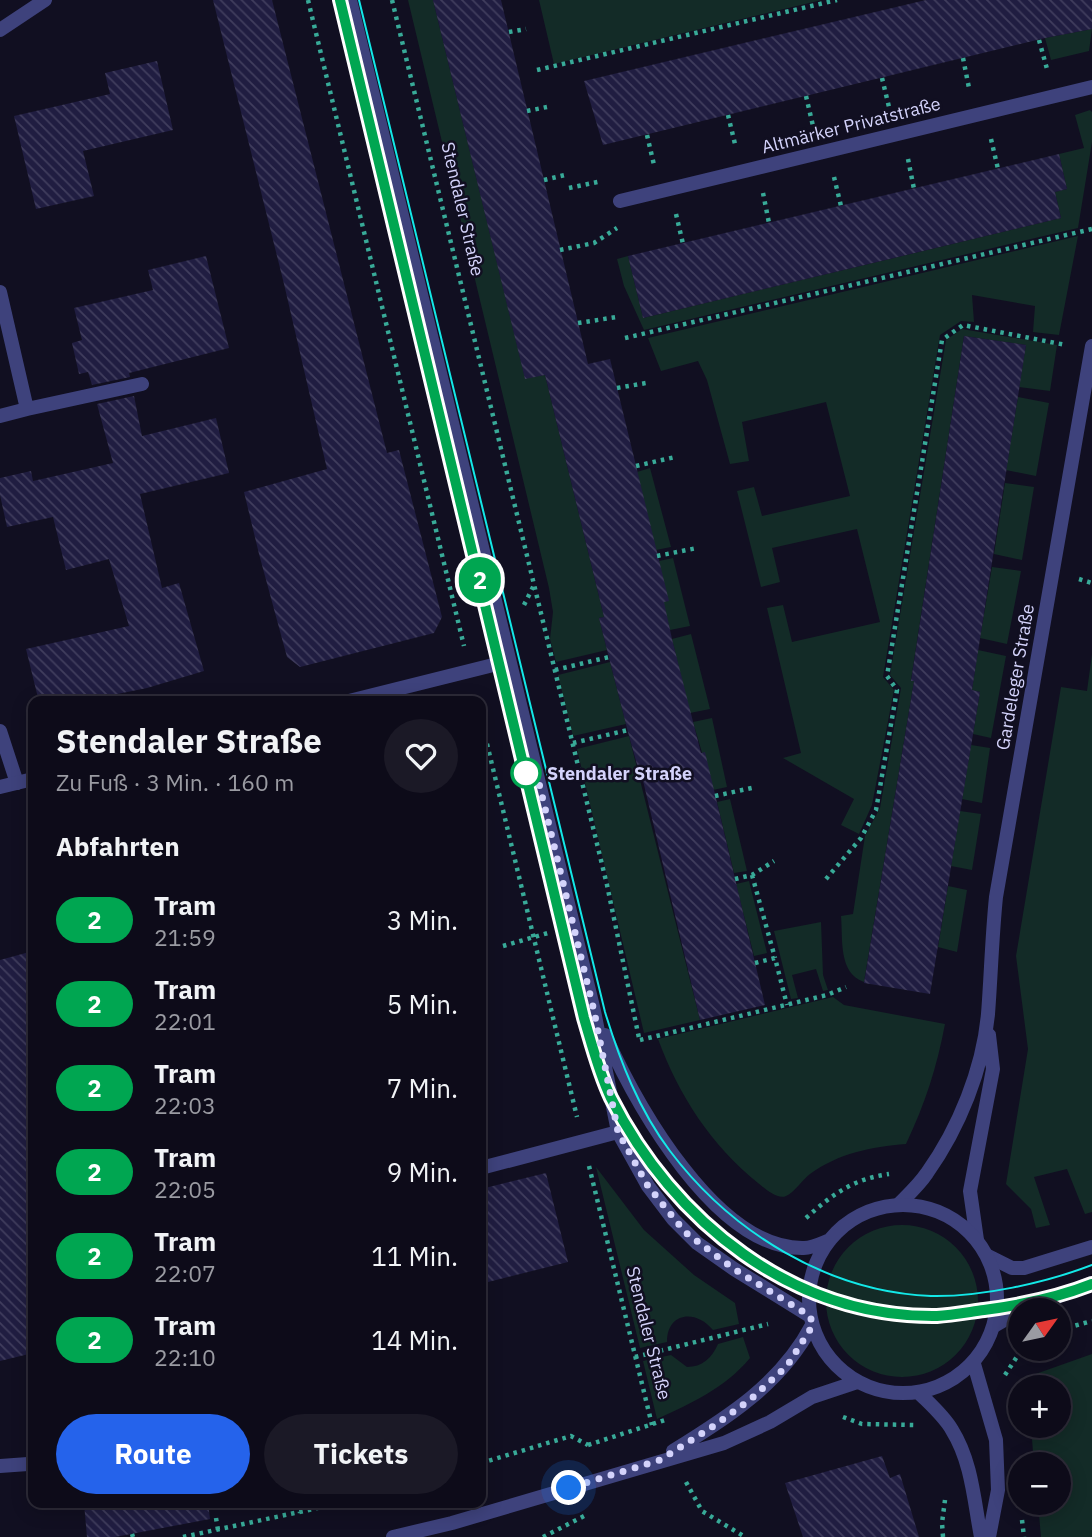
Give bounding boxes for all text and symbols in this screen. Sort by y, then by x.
street label: Altmärker Privatstraße [759,92,943,158]
street label: Stendaler Straße [436,140,490,278]
line badge: 2 [457,557,503,603]
text: 2 [473,564,487,596]
street label: Gardeleger Straße [991,602,1039,752]
text: Stendaler Straße [56,719,322,762]
button: heart [384,719,458,793]
marker: Stendaler Straße [511,758,541,788]
place label: Stendaler Straße [547,762,692,785]
text: Zu Fuß · 3 Min. · 160 m [56,767,294,797]
text: Abfahrten [56,829,180,863]
text: Tram [154,888,216,922]
text: 3 Min. [387,903,458,937]
text: 2 [87,904,102,936]
text: 21:59 [154,922,216,952]
text: Tram [154,972,216,1006]
text: 5 Min. [387,987,458,1021]
text: 2 [87,988,102,1020]
text: 22:01 [154,1006,216,1036]
text: Tram [154,1056,216,1090]
text: 7 Min. [387,1071,458,1105]
text: 2 [87,1072,102,1104]
text: 22:03 [154,1090,216,1120]
text: Tram [154,1140,216,1174]
text: 9 Min. [387,1155,458,1189]
text: 2 [87,1156,102,1188]
text: 22:05 [154,1174,216,1204]
text: Tram [154,1224,216,1258]
text: 11 Min. [371,1239,458,1273]
text: 2 [87,1240,102,1272]
text: 22:07 [154,1258,216,1288]
street label: Stendaler Straße [621,1264,677,1402]
north arrow [1008,1298,1071,1362]
map controls [1008,1298,1071,1515]
text: Tram [154,1308,216,1342]
text: 14 Min. [371,1323,458,1357]
text: 2 [87,1324,102,1356]
text: 22:10 [154,1342,216,1372]
button: + [1008,1375,1071,1438]
button: Route [56,1414,250,1494]
button: Tickets [264,1414,458,1494]
button: − [1008,1452,1071,1515]
your location [551,1470,586,1505]

